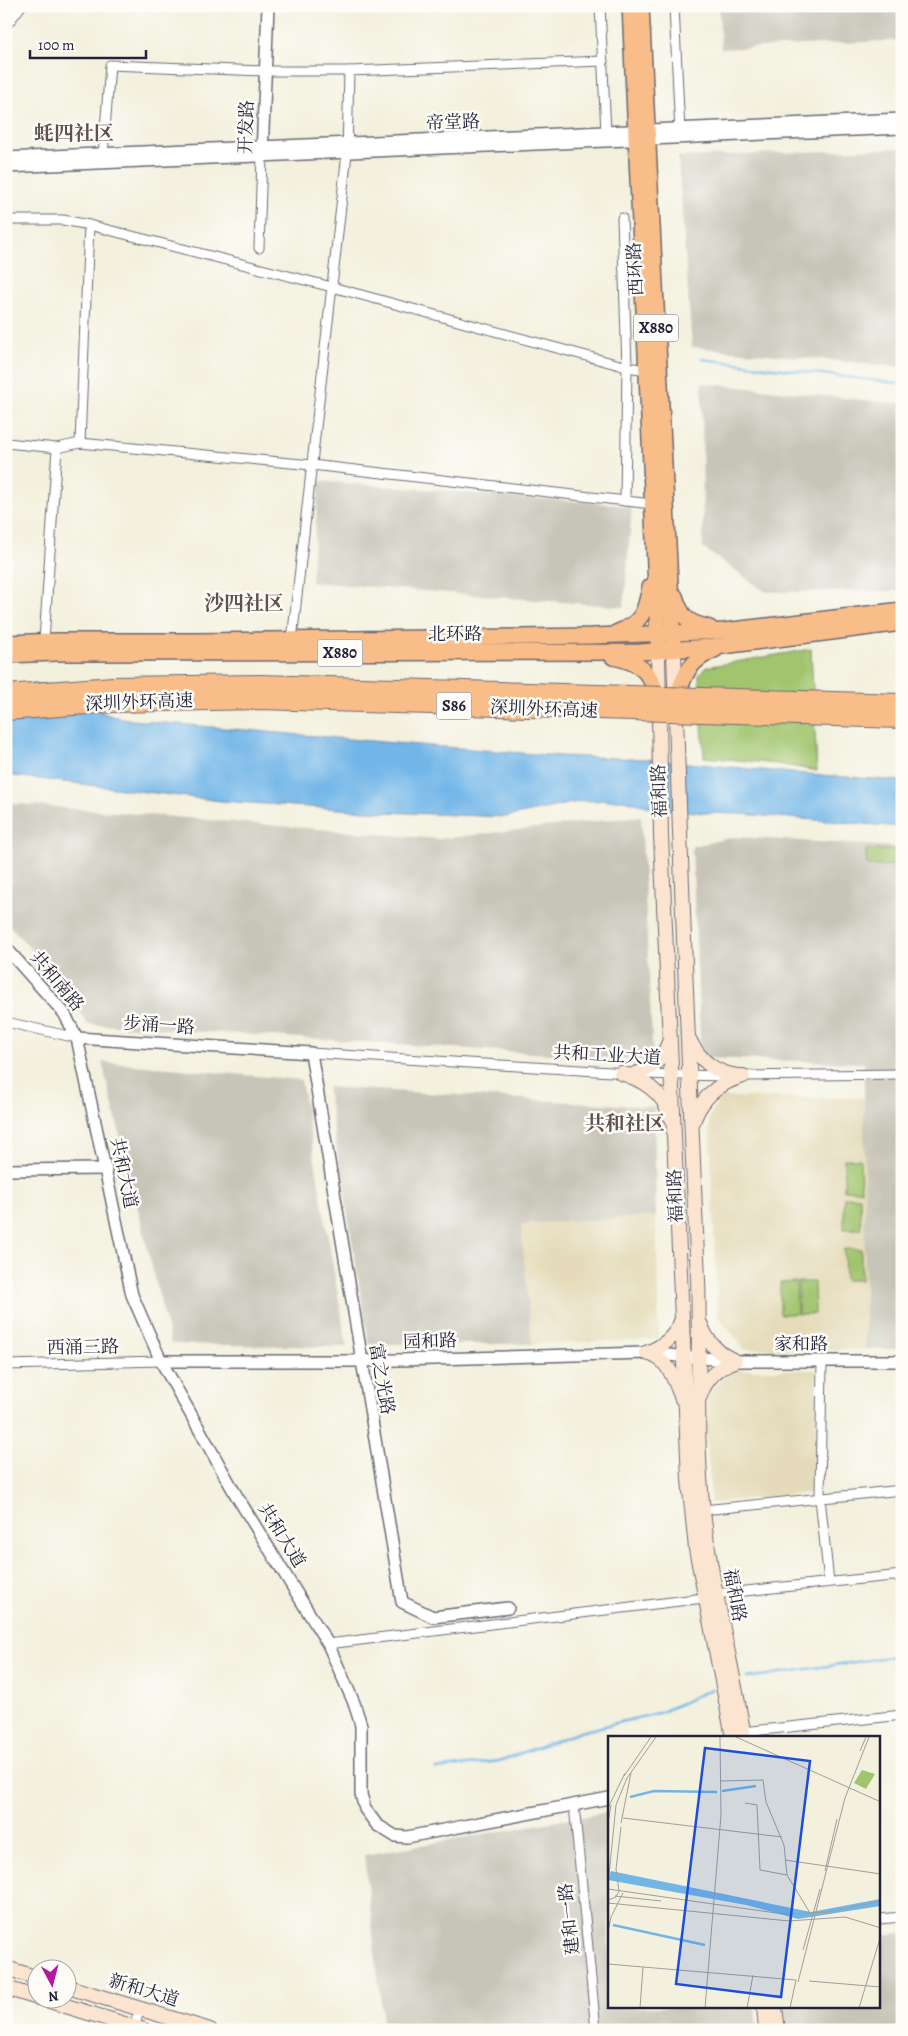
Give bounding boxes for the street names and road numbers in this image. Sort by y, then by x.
street label: 开发路 [233,100,259,154]
street label: 帝堂路 [426,109,480,135]
street label: 西环路 [622,241,648,297]
road number: X880 [634,314,678,342]
street label: 北环路 [428,622,482,646]
road number: X880 [318,640,362,666]
street label: 深圳外环高速 [85,688,193,716]
road number: S86 [436,692,472,719]
street label: 深圳外环高速 [490,695,598,723]
street label: 福和路 [646,764,672,818]
street label: 共和南路 [25,946,89,1016]
street label: 步涌一路 [122,1011,196,1039]
street label: 共和工业大道 [552,1040,662,1070]
street label: 共和大道 [105,1135,143,1211]
street label: 福和路 [662,1169,688,1223]
street label: 园和路 [403,1328,457,1354]
street label: 家和路 [774,1332,828,1356]
street label: 西涌三路 [47,1334,119,1360]
street label: 富之光路 [364,1341,400,1417]
street label: 共和大道 [253,1498,311,1572]
street label: 福和路 [718,1566,752,1624]
street label: 建和一路 [553,1882,585,1956]
street label: 新和大道 [106,1968,182,2012]

